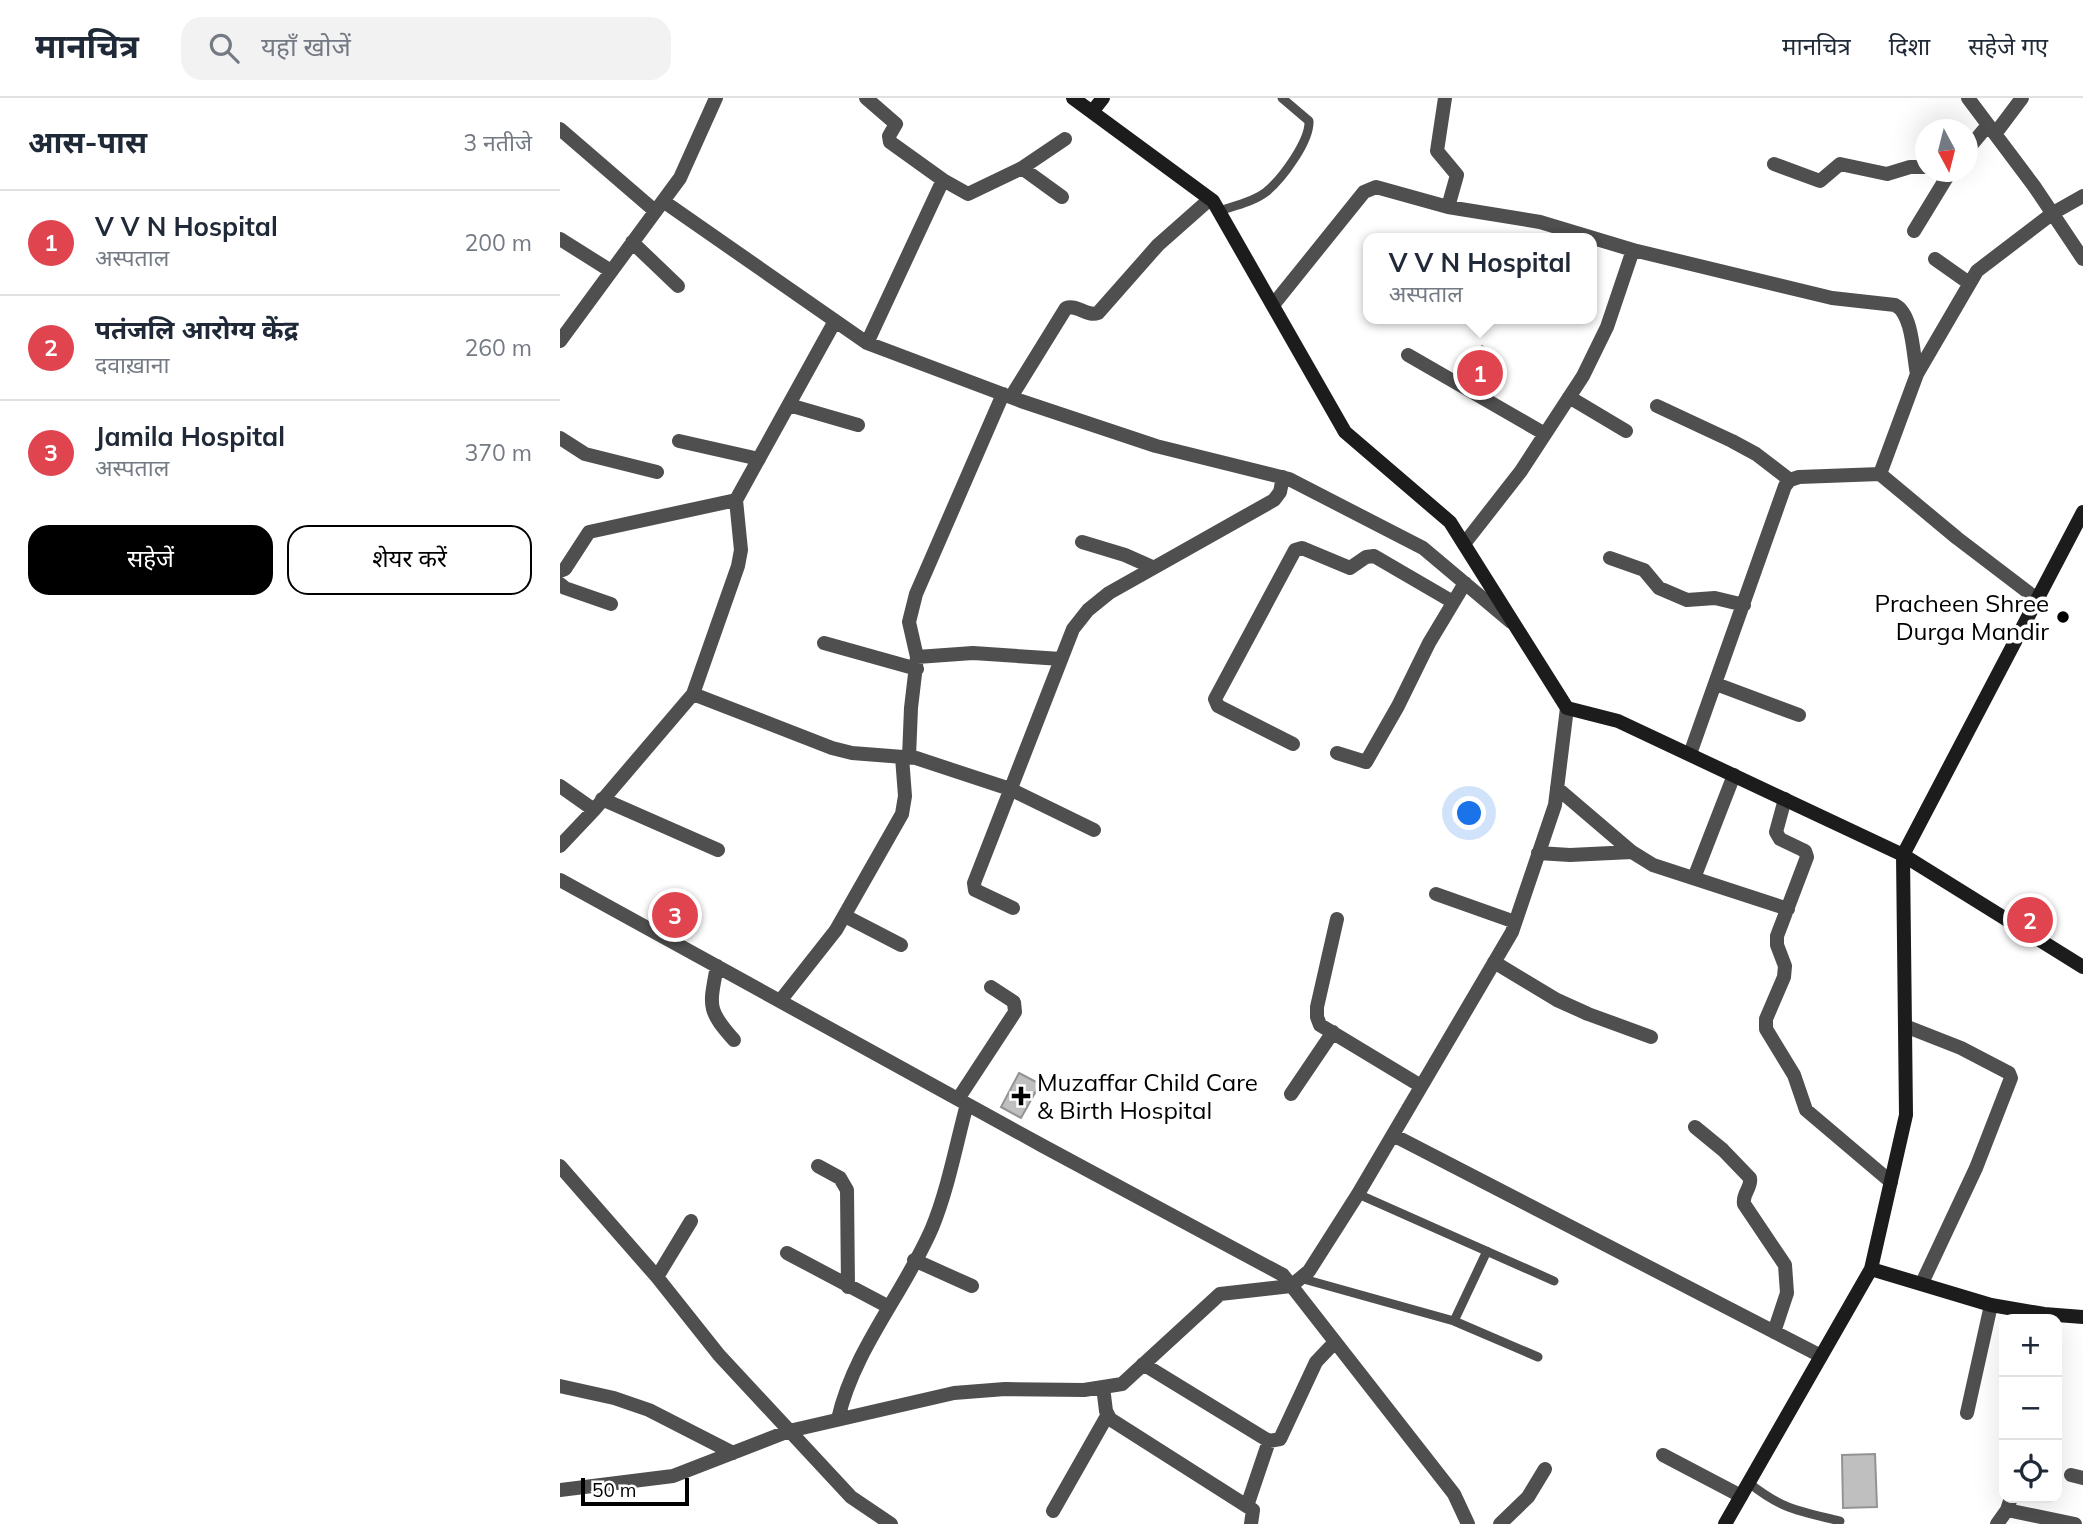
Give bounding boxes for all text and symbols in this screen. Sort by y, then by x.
search box [181,17,671,80]
text: मानचित्र [35,25,139,66]
icon: search [205,29,243,67]
text: यहाँ खोजें [261,30,351,63]
text: मानचित्र [1782,31,1851,61]
text: दिशा [1889,31,1930,61]
text: सहेजे गए [1968,31,2048,61]
north arrow [1915,119,1978,182]
text: आस-पास [28,123,147,161]
text: 3 नतीजे [463,128,532,157]
text: V V N Hospital [95,210,278,243]
text: 1 [44,228,58,257]
text: 200 m [464,228,532,257]
popup [1363,233,1597,324]
text: अस्पताल [95,243,169,272]
text: V V N Hospital [1389,246,1571,279]
text: अस्पताल [1389,279,1463,308]
text: पतंजलि आरोग्य केंद्र [95,313,298,346]
text: 2 [44,333,58,362]
text: 260 m [464,333,532,362]
pin: 1 [1457,347,1503,399]
text: दवाख़ाना [95,350,169,379]
text: Jamila Hospital [95,420,285,453]
text: 3 [44,438,58,467]
text: 370 m [464,438,532,467]
text: अस्पताल [95,453,169,482]
button: सहेजें [28,525,273,595]
button: शेयर करें [287,525,532,595]
place label: Pracheen Shree Durga Mandir [1875,588,2049,646]
marker: Pracheen Shree Durga Mandir [2055,609,2071,625]
your location [1452,796,1486,830]
pin: 3 [652,889,698,941]
pin: 2 [2007,894,2053,946]
place label: Muzaffar Child Care & Birth Hospital [1037,1067,1258,1125]
marker: Muzaffar Child Care & Birth Hospital [1011,1086,1031,1106]
map controls [1999,1314,2062,1503]
button: + [1999,1314,2062,1377]
button: − [1999,1377,2062,1440]
button: locate [1999,1440,2062,1503]
scale bar [581,1475,690,1507]
text: 50 m [592,1478,636,1502]

